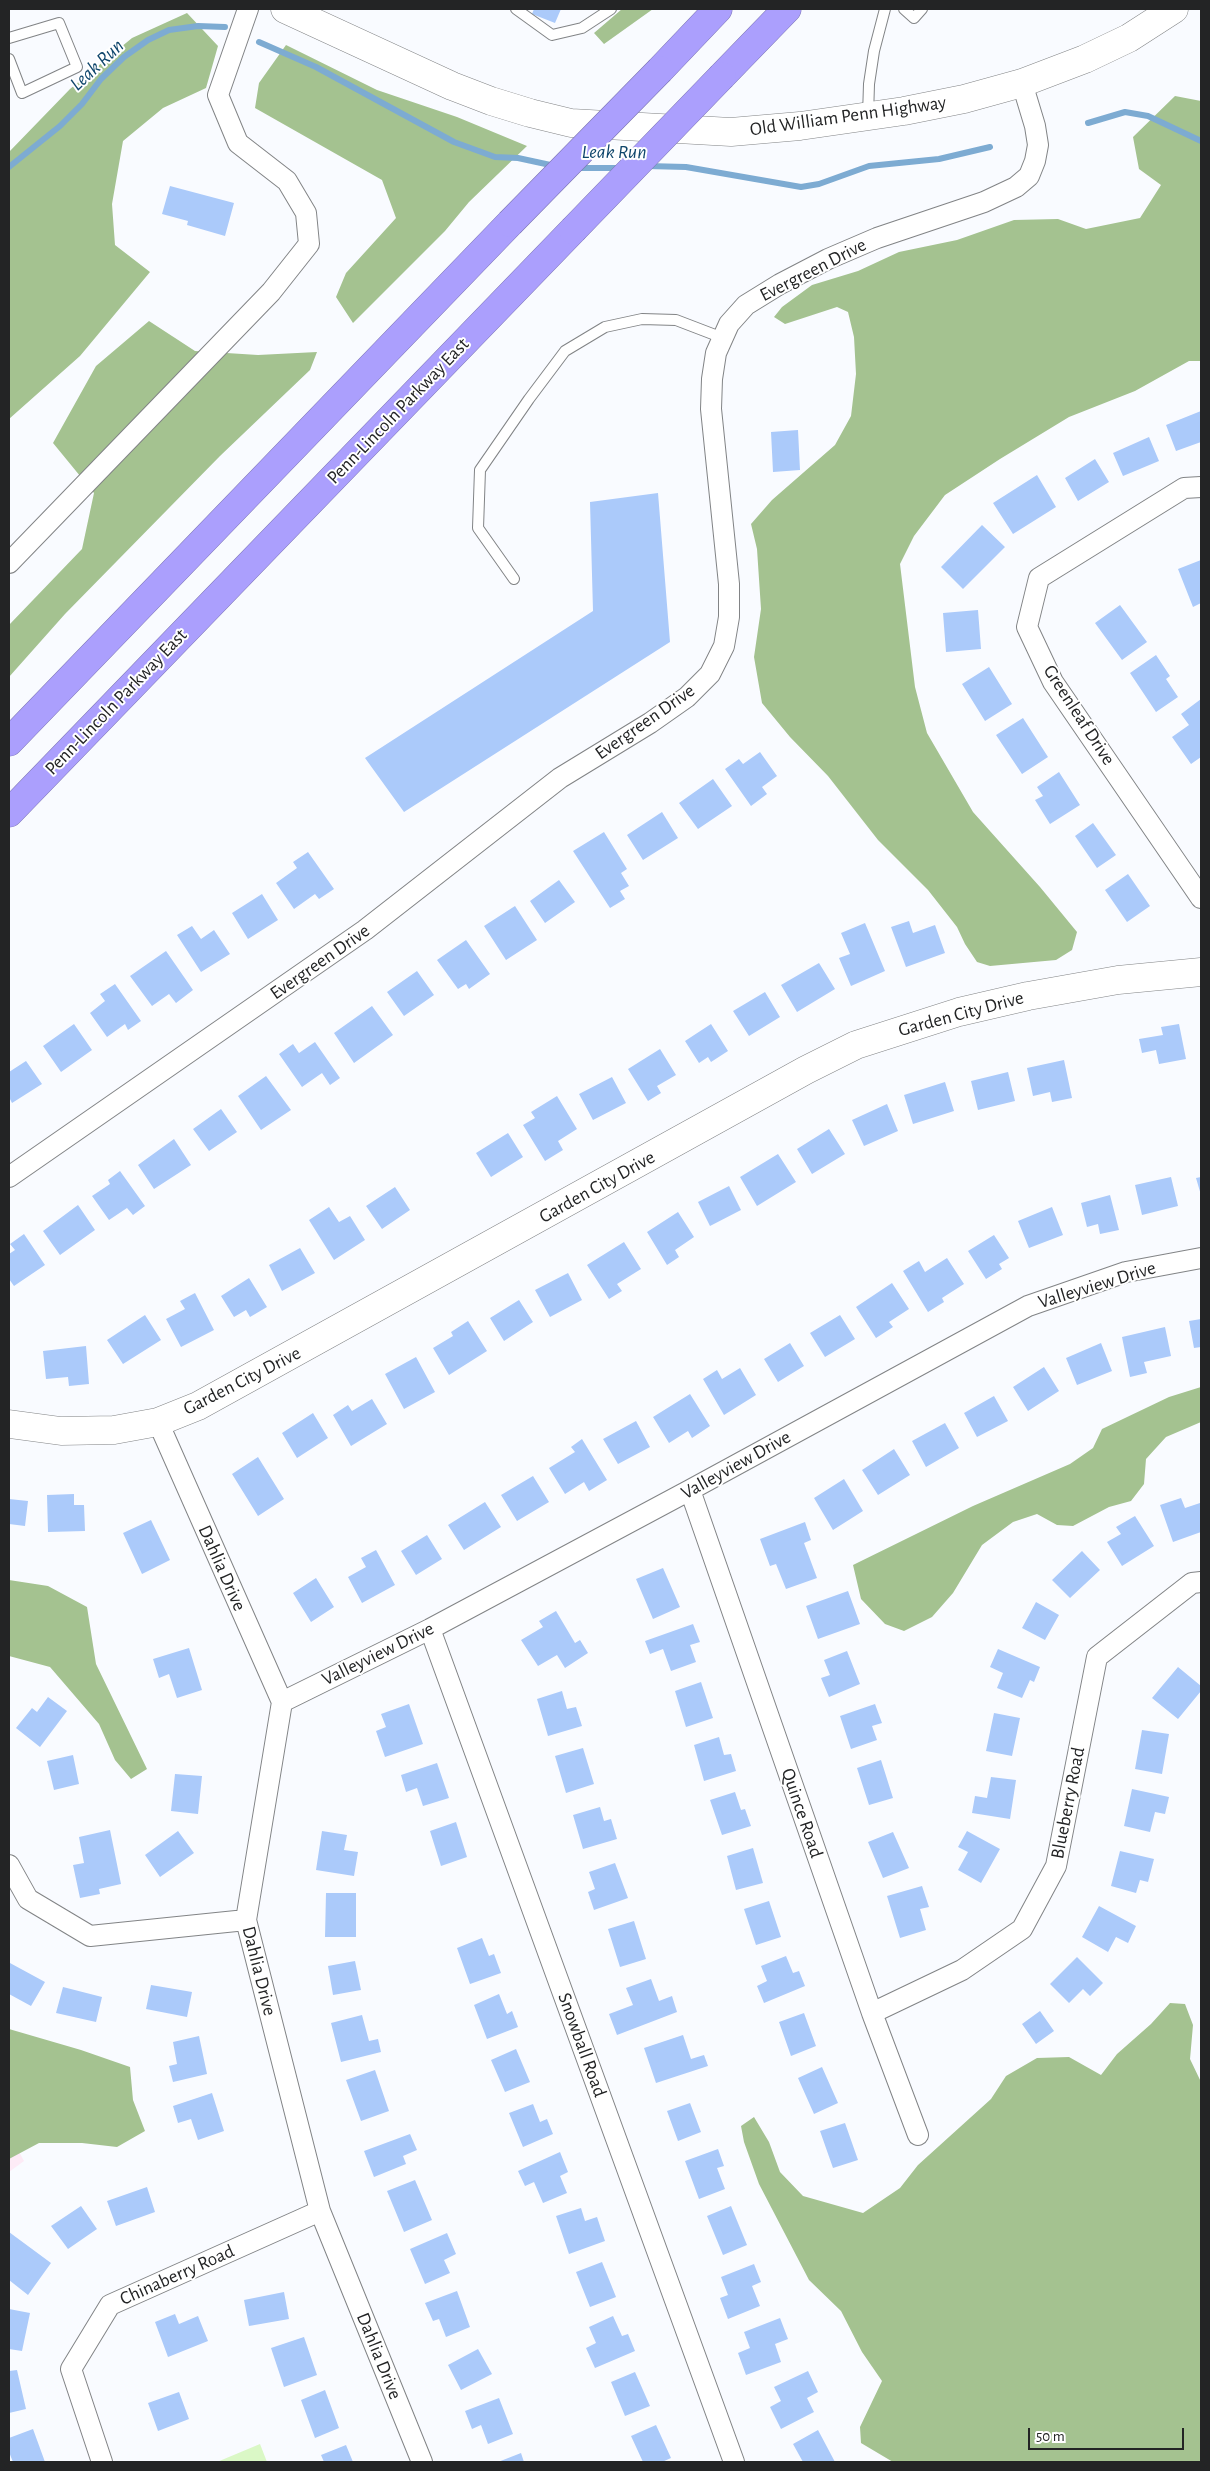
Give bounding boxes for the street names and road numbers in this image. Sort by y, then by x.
street label: Old William Penn Highway [748,91,948,141]
street label: Evergreen Drive [756,233,870,307]
street label: Penn-Lincoln Parkway East [322,333,474,489]
street label: Penn-Lincoln Parkway East [40,624,192,780]
street label: Greenleaf Drive [1038,661,1120,769]
street label: Evergreen Drive [591,679,699,765]
street label: Evergreen Drive [266,919,374,1005]
street label: Garden City Drive [896,986,1026,1042]
street label: Garden City Drive [535,1146,659,1228]
street label: Valleyview Drive [1036,1256,1158,1314]
street label: Garden City Drive [179,1342,305,1420]
street label: Valleyview Drive [677,1426,795,1504]
street label: Dahlia Drive [193,1521,251,1615]
street label: Valleyview Drive [318,1617,438,1691]
street label: Blueberry Road [1046,1745,1090,1861]
street label: Quince Road [776,1765,828,1861]
street label: Dahlia Drive [237,1924,281,2018]
street label: Snowball Road [553,1990,611,2100]
street label: Chinaberry Road [116,2240,238,2310]
street label: Dahlia Drive [351,2309,407,2403]

